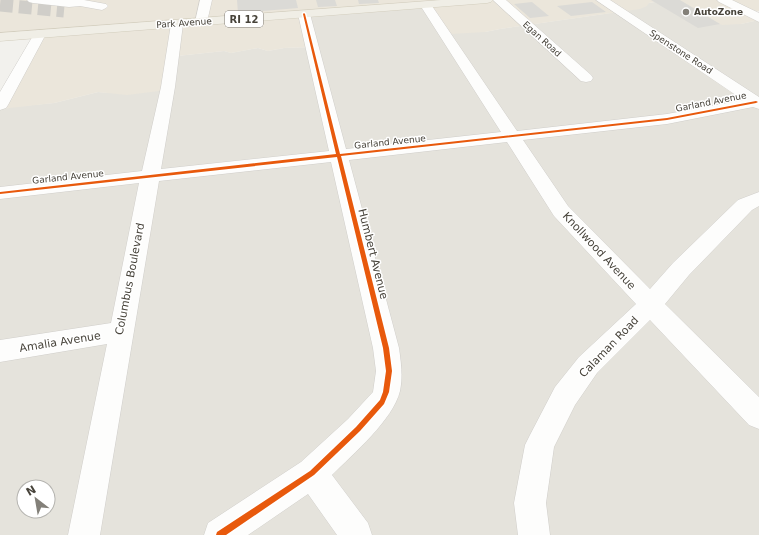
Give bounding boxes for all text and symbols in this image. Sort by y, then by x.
marker: AutoZone [681,7,691,17]
place label: AutoZone [694,7,743,17]
road number: RI 12 [225,11,263,27]
street label: Park Avenue [156,16,213,30]
street label: Egan Road [521,19,563,59]
street label: Spenstone Road [648,28,714,76]
street label: Garland Avenue [675,90,748,114]
street label: Garland Avenue [354,133,427,151]
street label: Garland Avenue [32,168,105,186]
street label: Humbert Avenue [355,207,391,301]
street label: Knollwood Avenue [560,210,638,292]
street label: Columbus Boulevard [113,222,147,336]
street label: Calaman Road [577,314,641,380]
street label: Amalia Avenue [18,329,102,355]
north arrow [16,479,56,519]
text: N [24,483,38,499]

